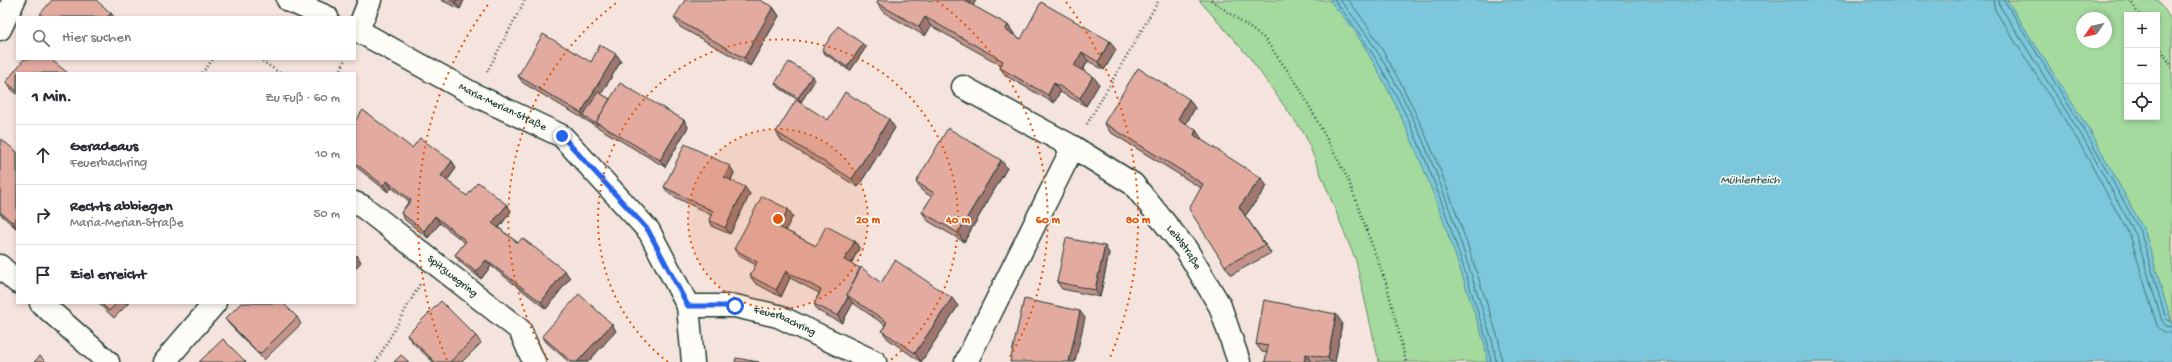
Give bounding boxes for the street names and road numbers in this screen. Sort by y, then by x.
street label: Maria-Merian-Straße [456,81,548,134]
street label: Leiblstraße [1163,223,1203,272]
street label: Spitzwegring [424,253,480,300]
street label: Feuerbachring [751,304,817,339]

